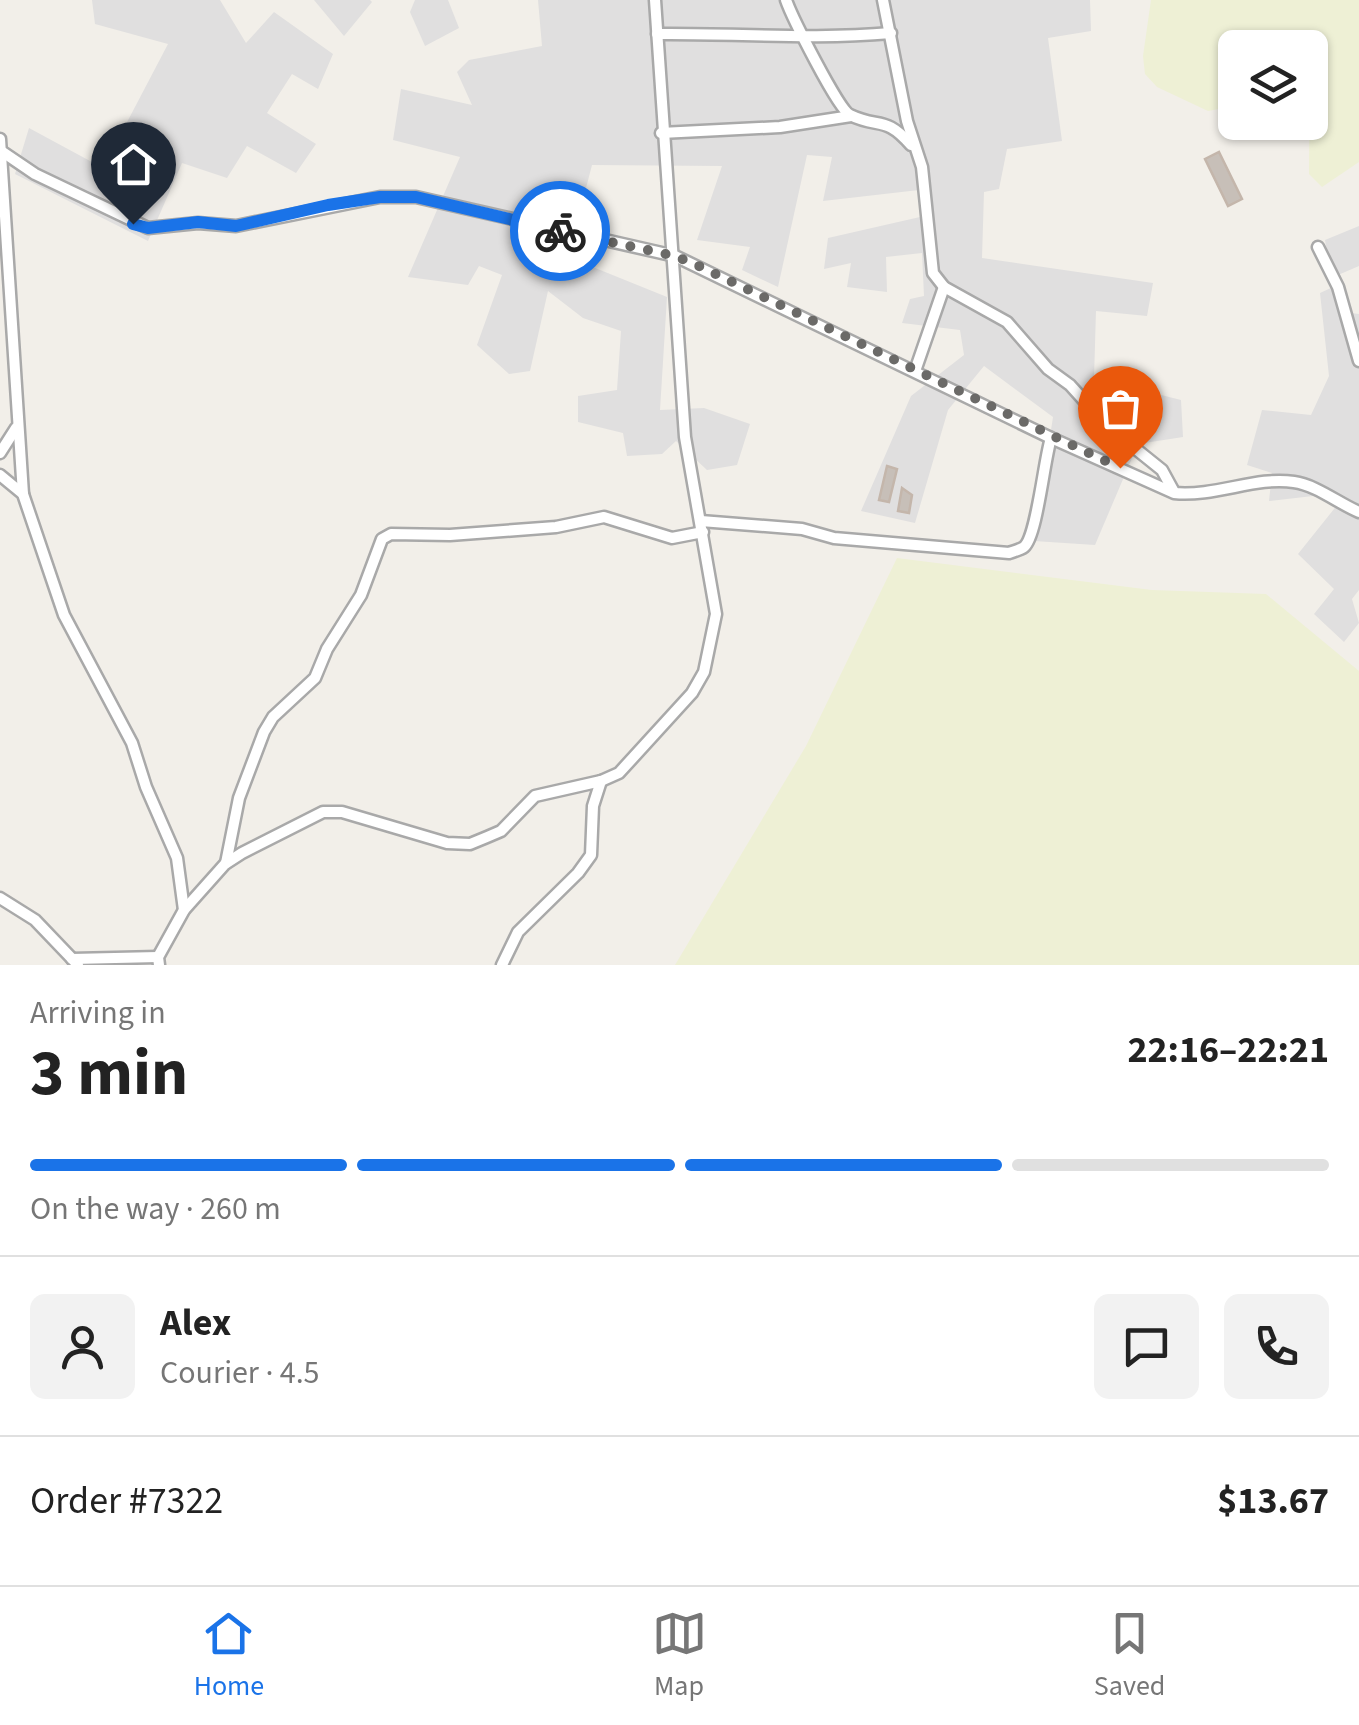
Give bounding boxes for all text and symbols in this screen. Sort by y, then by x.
map controls [1218,30,1328,140]
button: layers [1218,30,1328,140]
pin [91,122,176,225]
icon: home [106,137,161,192]
courier [510,181,610,281]
icon: bike [533,204,588,259]
pin [1078,366,1163,469]
icon: bag [1093,381,1148,436]
text: Arriving in [30,990,166,1036]
text: 22:16–22:21 [1127,1023,1329,1077]
text: 3 min [30,1027,188,1120]
text: On the way · 260 m [30,1186,281,1232]
button: person [30,1294,135,1399]
button: chat [1094,1294,1199,1399]
button: phone [1224,1294,1329,1399]
text: Alex [160,1296,231,1350]
text: Courier · 4.5 [160,1350,320,1396]
text: Order #7322 [30,1474,223,1528]
text: $13.67 [1217,1474,1329,1528]
tab: Home [194,1606,264,1706]
tab: Map [652,1606,707,1706]
tab: Saved [1094,1606,1165,1706]

